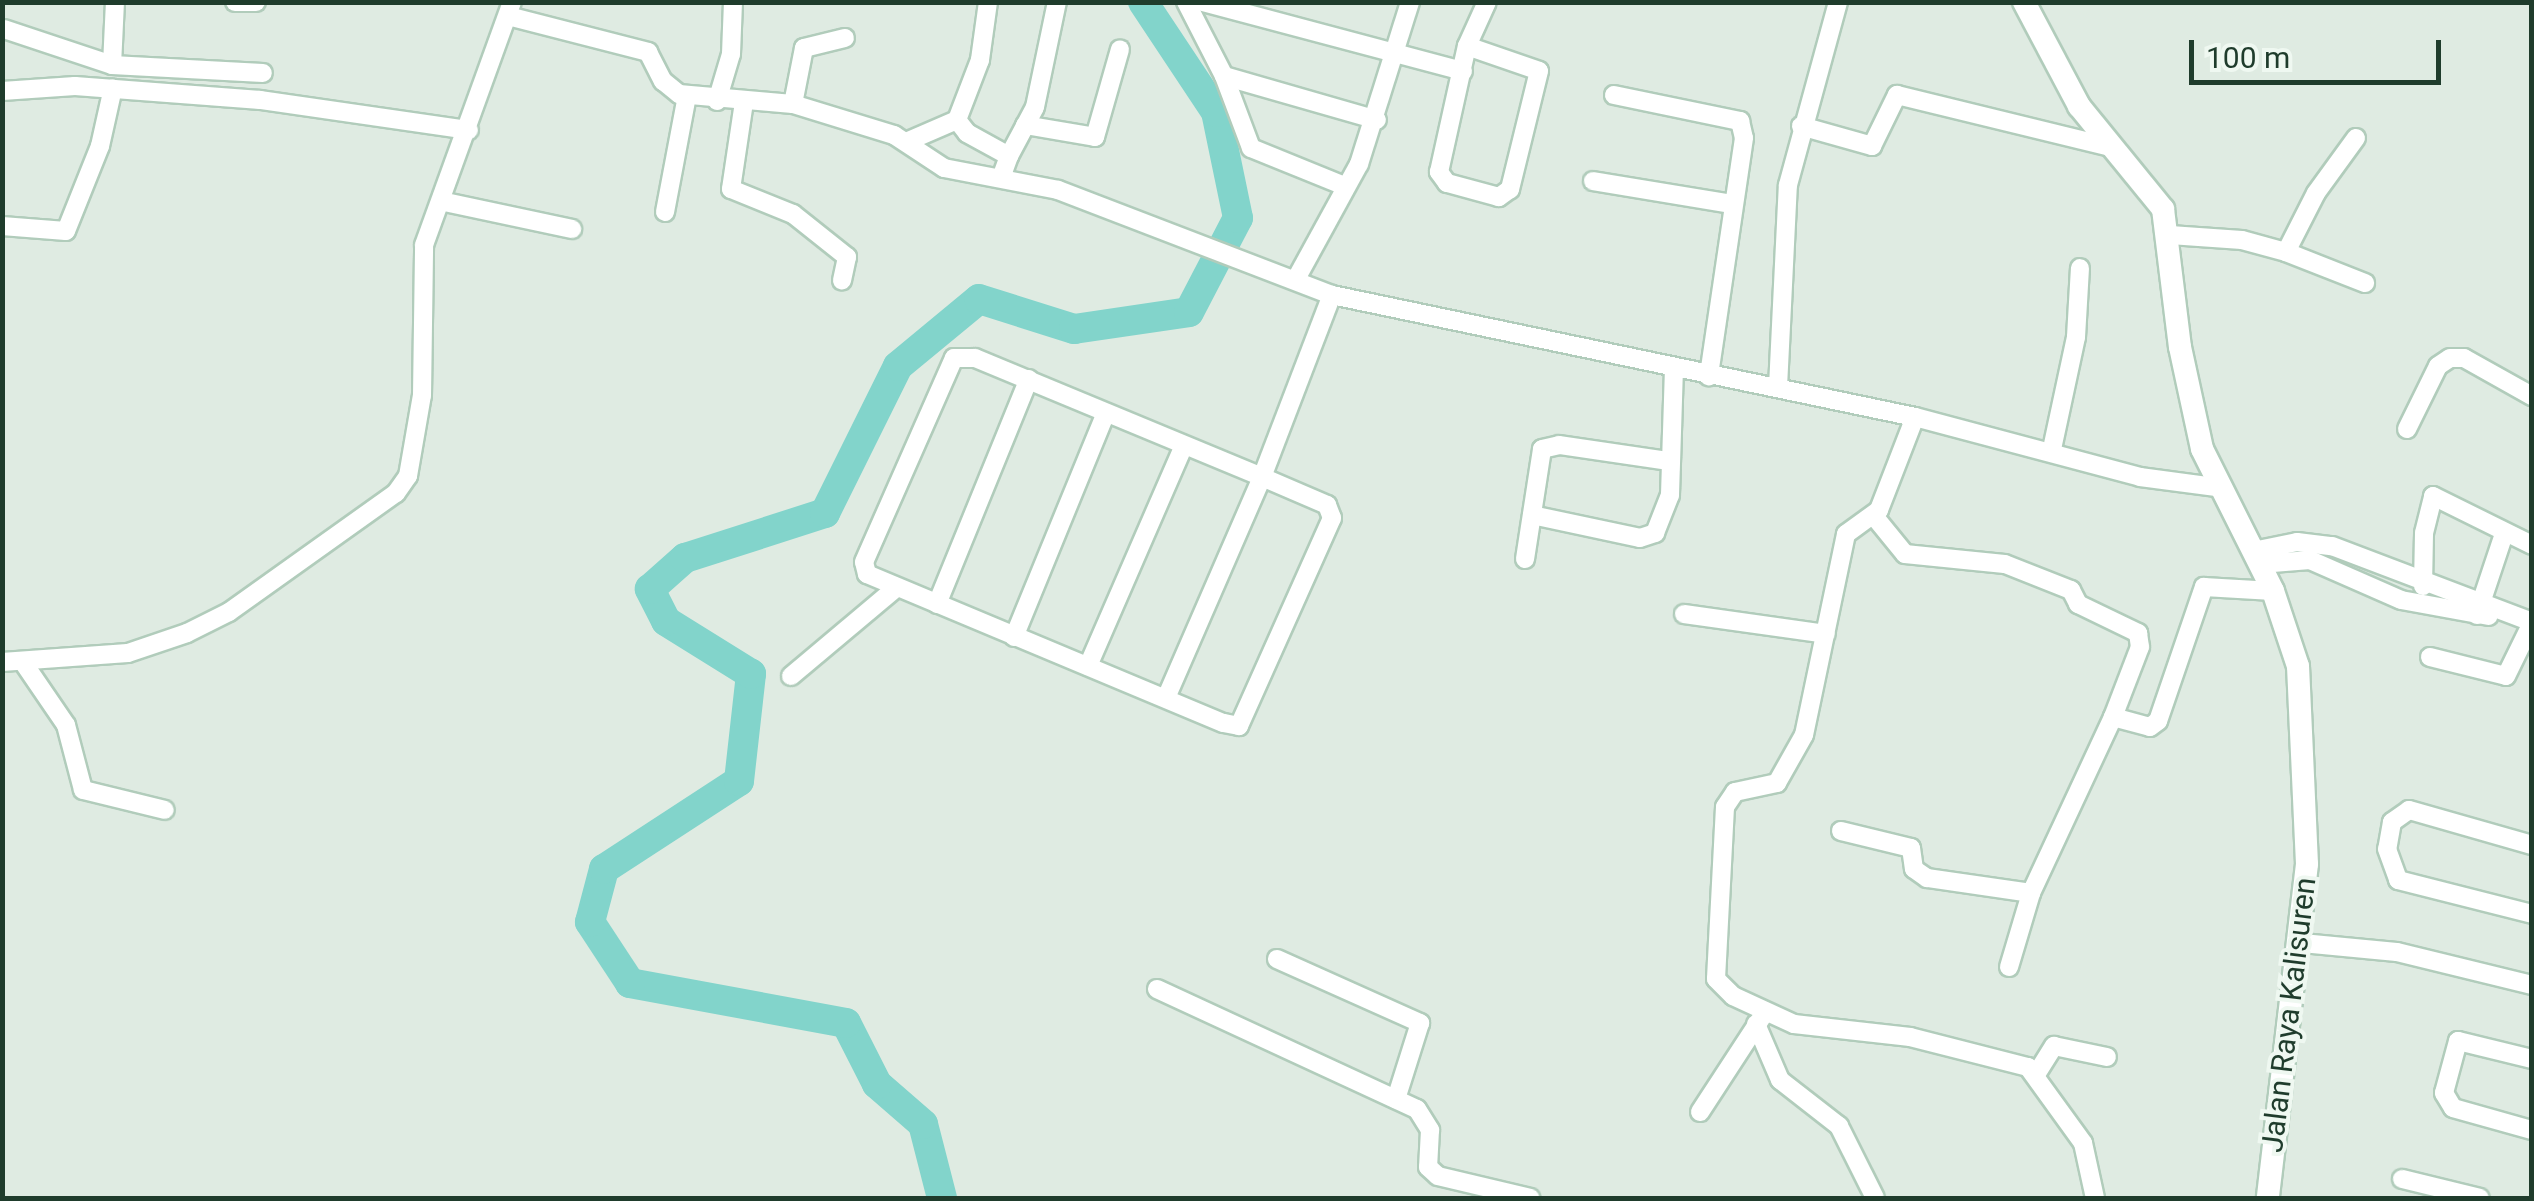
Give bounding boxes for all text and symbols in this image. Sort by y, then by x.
scale bar [2194,20,2446,82]
text: 100 m [2206,40,2290,75]
street label: Jalan Raya Kalisuren [2254,875,2324,1155]

